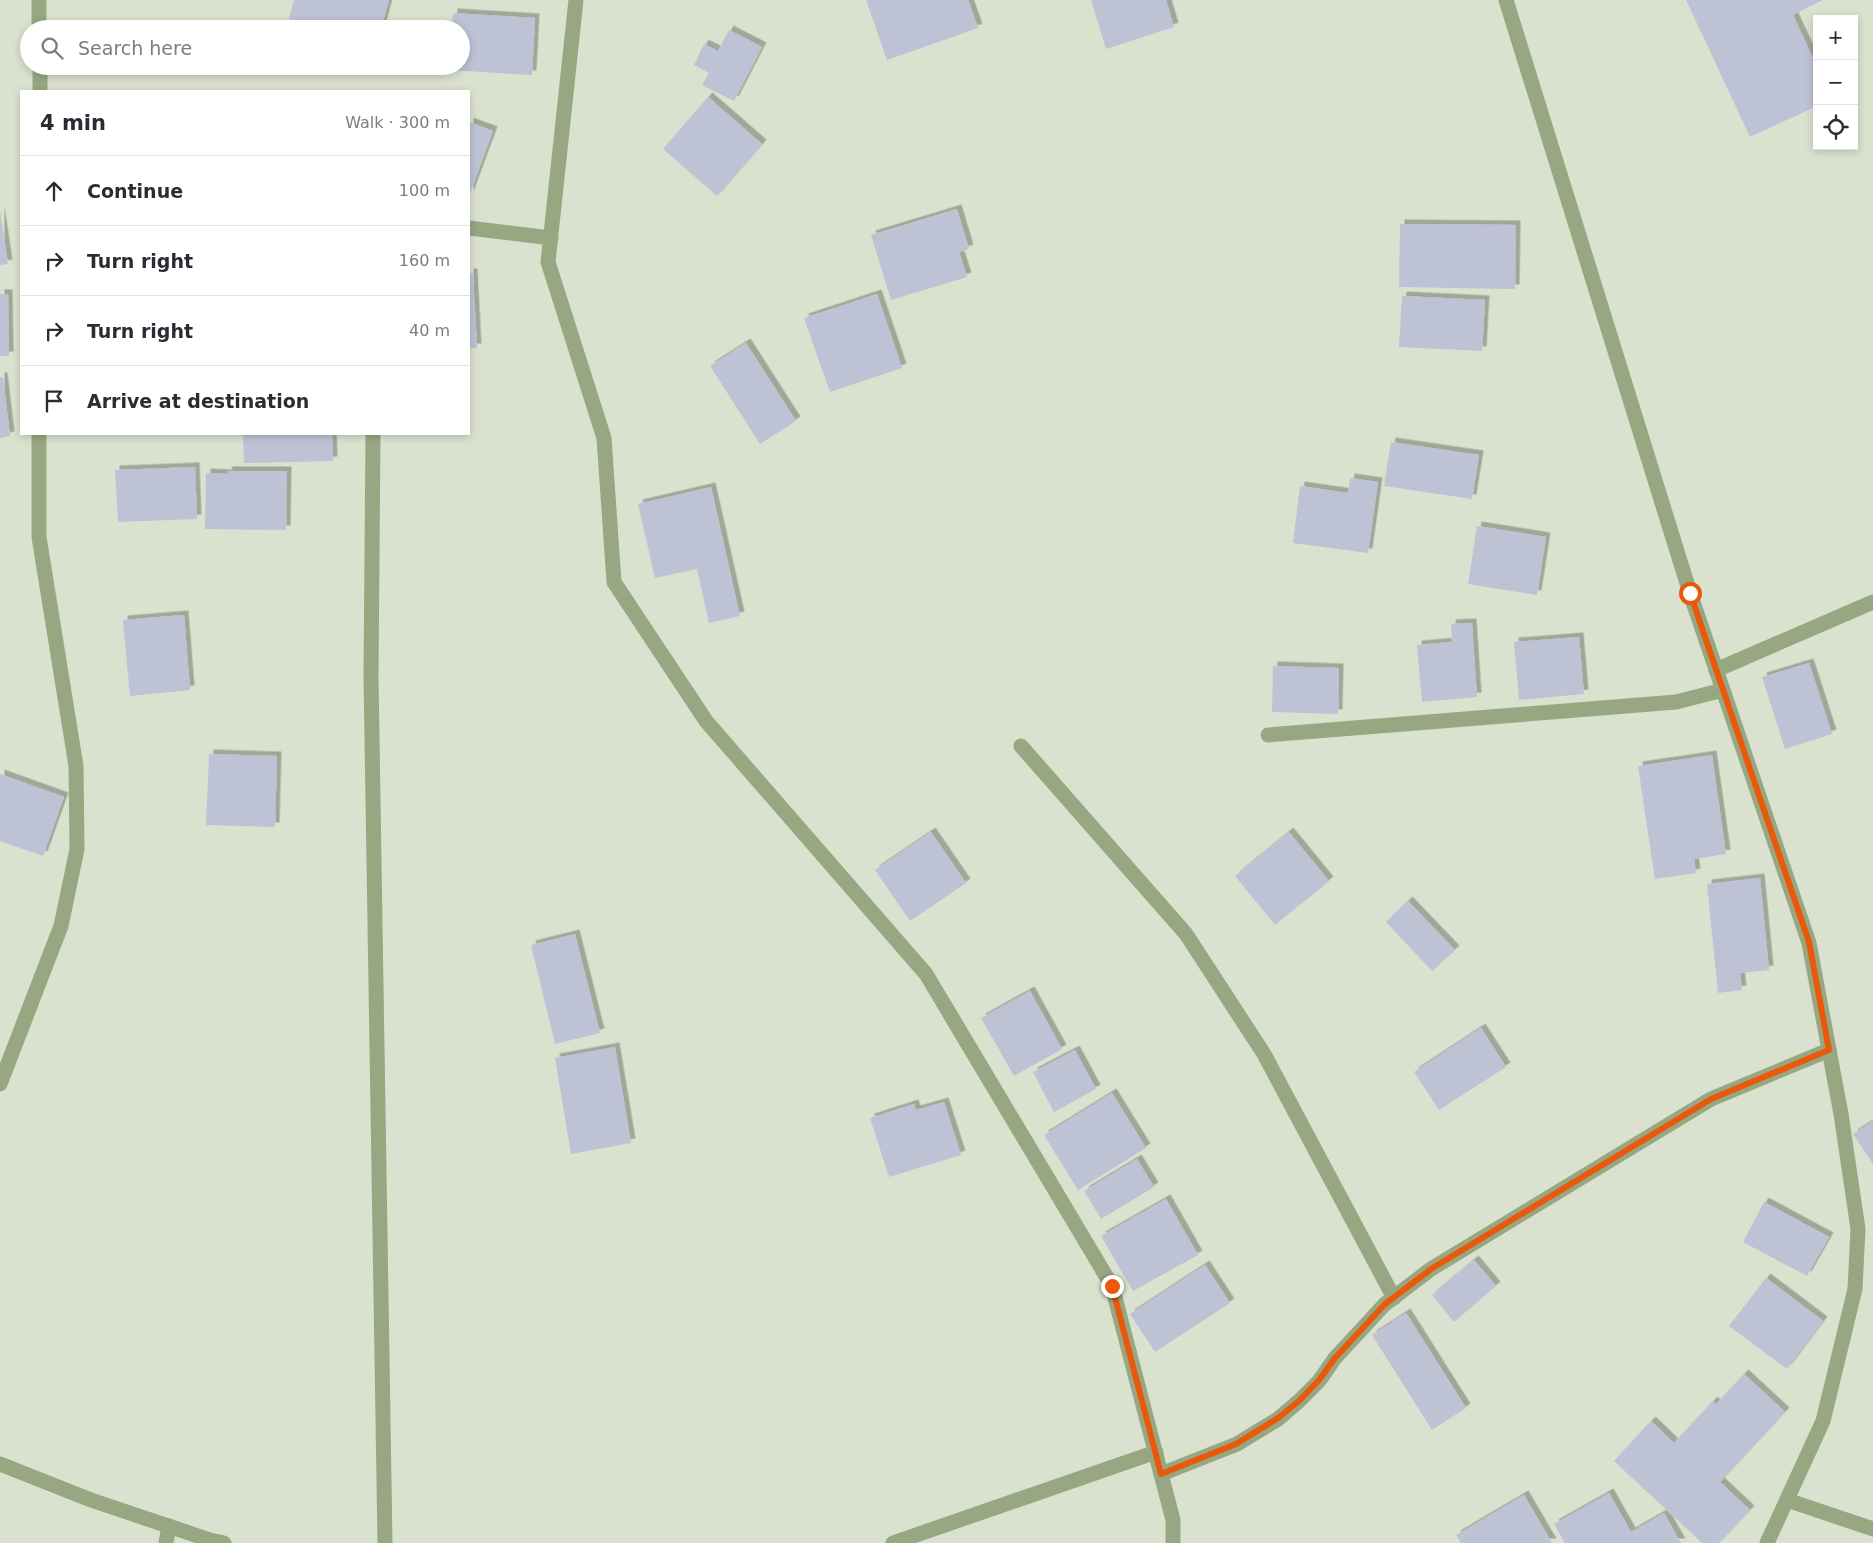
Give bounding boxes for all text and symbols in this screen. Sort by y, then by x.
map controls [1813,15,1858,150]
button: + [1813,15,1858,60]
search box [20,20,470,75]
icon: search [38,34,66,62]
text: Search here [78,37,192,59]
button: − [1813,60,1858,105]
button: locate [1813,105,1858,150]
text: 4 min [40,111,106,135]
text: Walk · 300 m [345,113,450,132]
icon: ahead [40,177,68,205]
text: Continue [87,180,183,202]
text: 100 m [399,181,450,200]
icon: right [40,247,68,275]
text: Turn right [87,250,193,272]
text: 160 m [399,251,450,270]
icon: right [40,317,68,345]
text: Turn right [87,320,193,342]
text: 40 m [409,321,450,340]
icon: arrive [40,387,68,415]
text: Arrive at destination [87,390,309,412]
route start [1679,582,1702,605]
route end [1101,1275,1124,1298]

